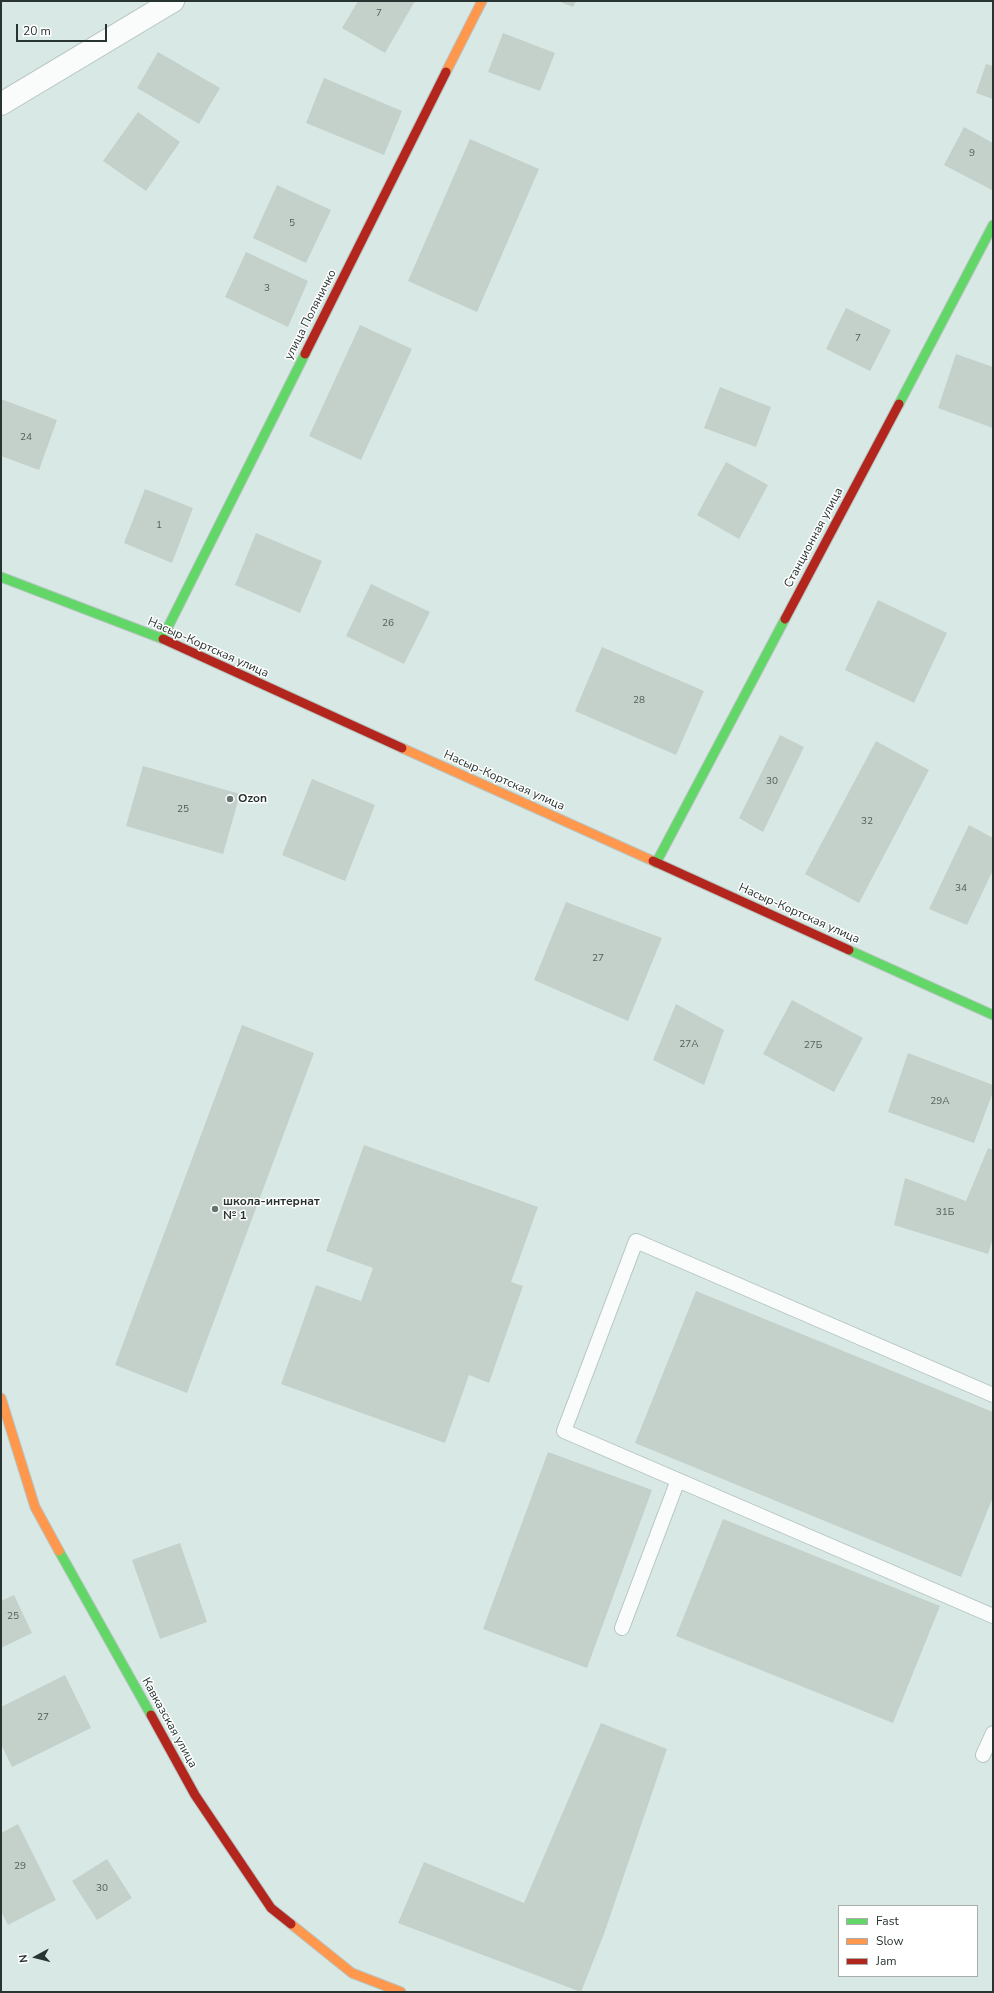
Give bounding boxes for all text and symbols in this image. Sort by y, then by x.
house number: 7 [376,8,382,20]
scale bar [18,16,109,42]
text: 20 m [23,23,51,39]
house number: 9 [969,148,975,160]
house number: 5 [289,218,295,230]
street label: улица Поляничко [282,267,340,363]
house number: 3 [264,283,270,295]
house number: 7 [855,333,861,345]
house number: 24 [20,432,32,444]
street label: Станционная улица [781,485,847,591]
house number: 1 [156,520,162,532]
street label: Насыр-Кортская улица [145,615,271,681]
house number: 26 [382,618,394,630]
house number: 28 [633,695,645,707]
street label: Насыр-Кортская улица [441,748,567,814]
house number: 30 [766,776,778,788]
place label: Ozon [238,792,267,806]
marker: Ozon [225,794,235,804]
house number: 25 [177,804,189,816]
house number: 32 [861,816,873,828]
street label: Насыр-Кортская улица [736,881,862,947]
house number: 34 [955,883,967,895]
house number: 27 [592,953,604,965]
house number: 27А [679,1039,699,1051]
house number: 27Б [804,1040,822,1052]
house number: 29А [930,1096,950,1108]
place label: школа-интернат № 1 [223,1195,320,1223]
marker: школа-интернат № 1 [210,1204,220,1214]
house number: 31Б [936,1207,954,1219]
house number: 25 [7,1611,19,1623]
street label: Кавказская улица [138,1675,200,1771]
house number: 27 [37,1712,49,1724]
house number: 29 [14,1861,26,1873]
house number: 30 [96,1883,108,1895]
legend [838,1905,978,1977]
text: Fast [876,1913,899,1929]
text: Slow [876,1933,904,1949]
north arrow [16,1937,56,1977]
text: Jam [876,1953,897,1969]
text: N [16,1954,32,1964]

